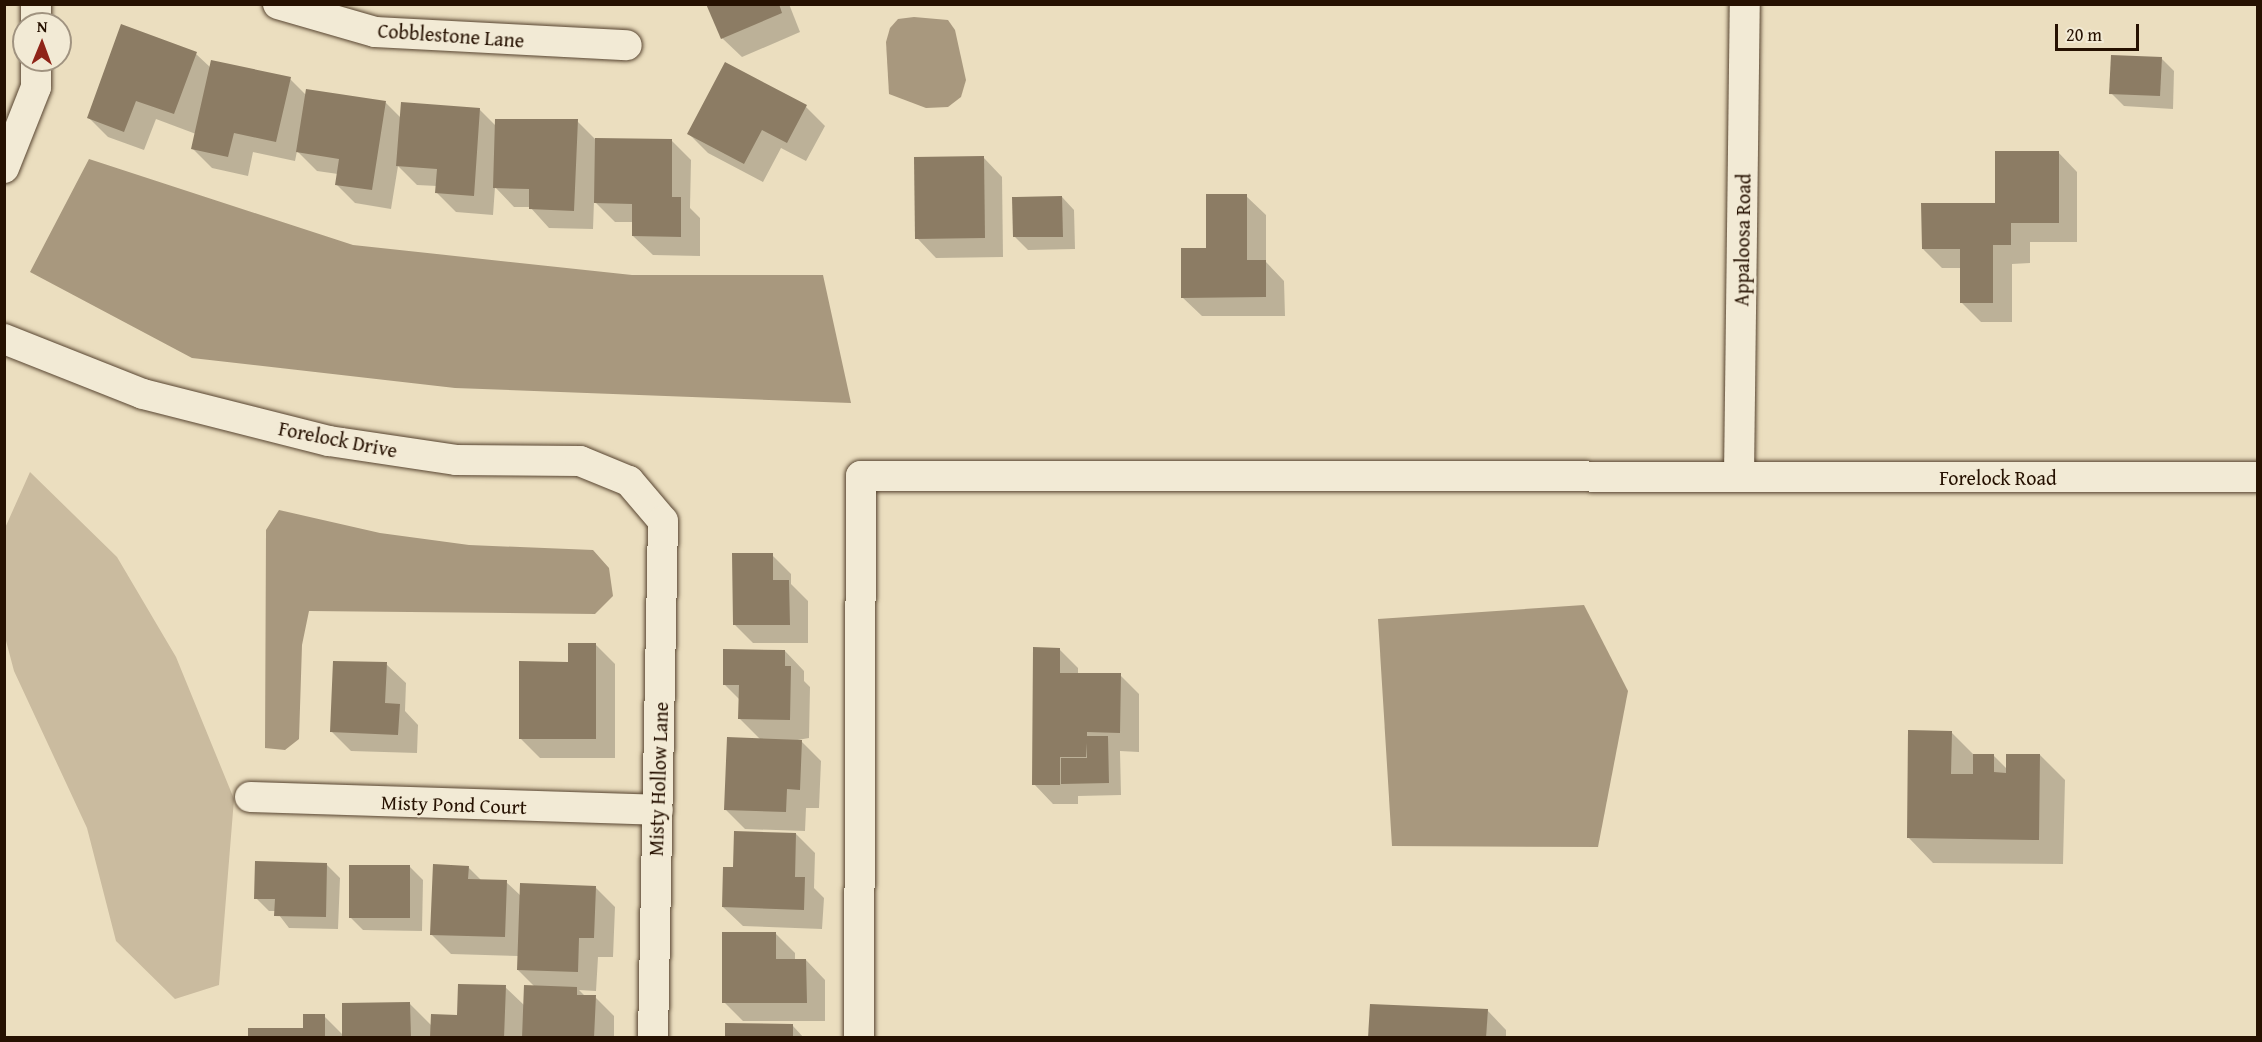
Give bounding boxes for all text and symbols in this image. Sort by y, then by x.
north arrow [12,12,72,72]
scale bar [2058,12,2142,50]
text: N [37,14,48,38]
street label: Cobblestone Lane [377,18,525,52]
text: 20 m [2066,21,2102,48]
street label: Appaloosa Road [1729,173,1755,307]
street label: Forelock Drive [277,416,399,462]
street label: Forelock Road [1939,465,2057,489]
street label: Misty Hollow Lane [643,701,673,857]
street label: Misty Pond Court [381,789,527,819]

